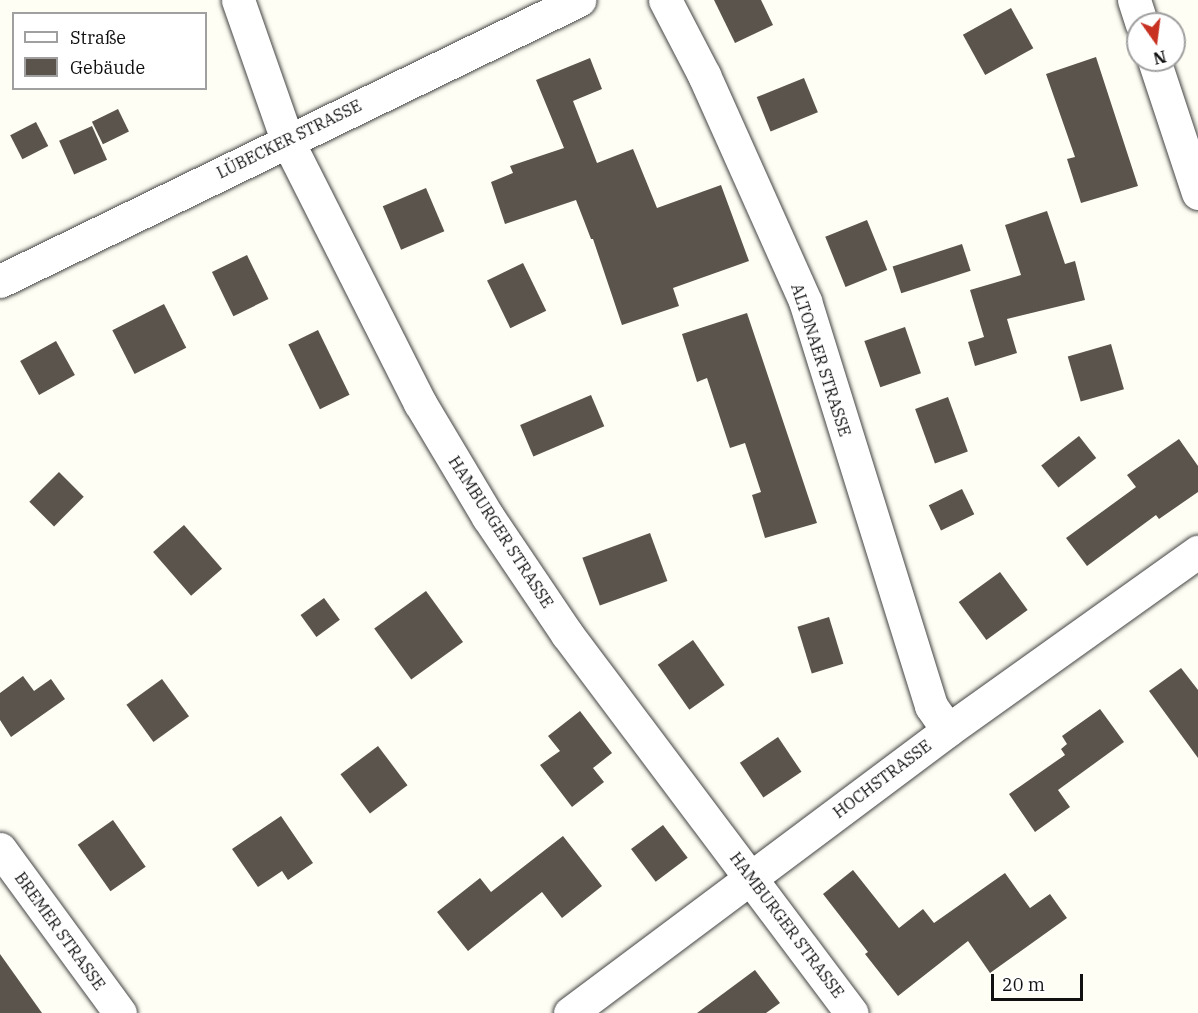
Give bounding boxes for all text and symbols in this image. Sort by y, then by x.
legend [12,12,207,90]
north arrow [1126,12,1186,72]
text: Straße [70,26,126,49]
text: N [1151,46,1168,69]
text: Gebäude [70,56,145,79]
street label: LÜBECKER STRASSE [214,96,364,182]
street label: ALTONAER STRASSE [787,281,855,439]
street label: HAMBURGER STRASSE [445,452,557,612]
street label: HOCHSTRASSE [829,736,935,822]
street label: HAMBURGER STRASSE [726,848,848,1002]
street label: BREMER STRASSE [11,868,109,994]
scale bar [994,962,1086,1000]
text: 20 m [1002,973,1045,996]

